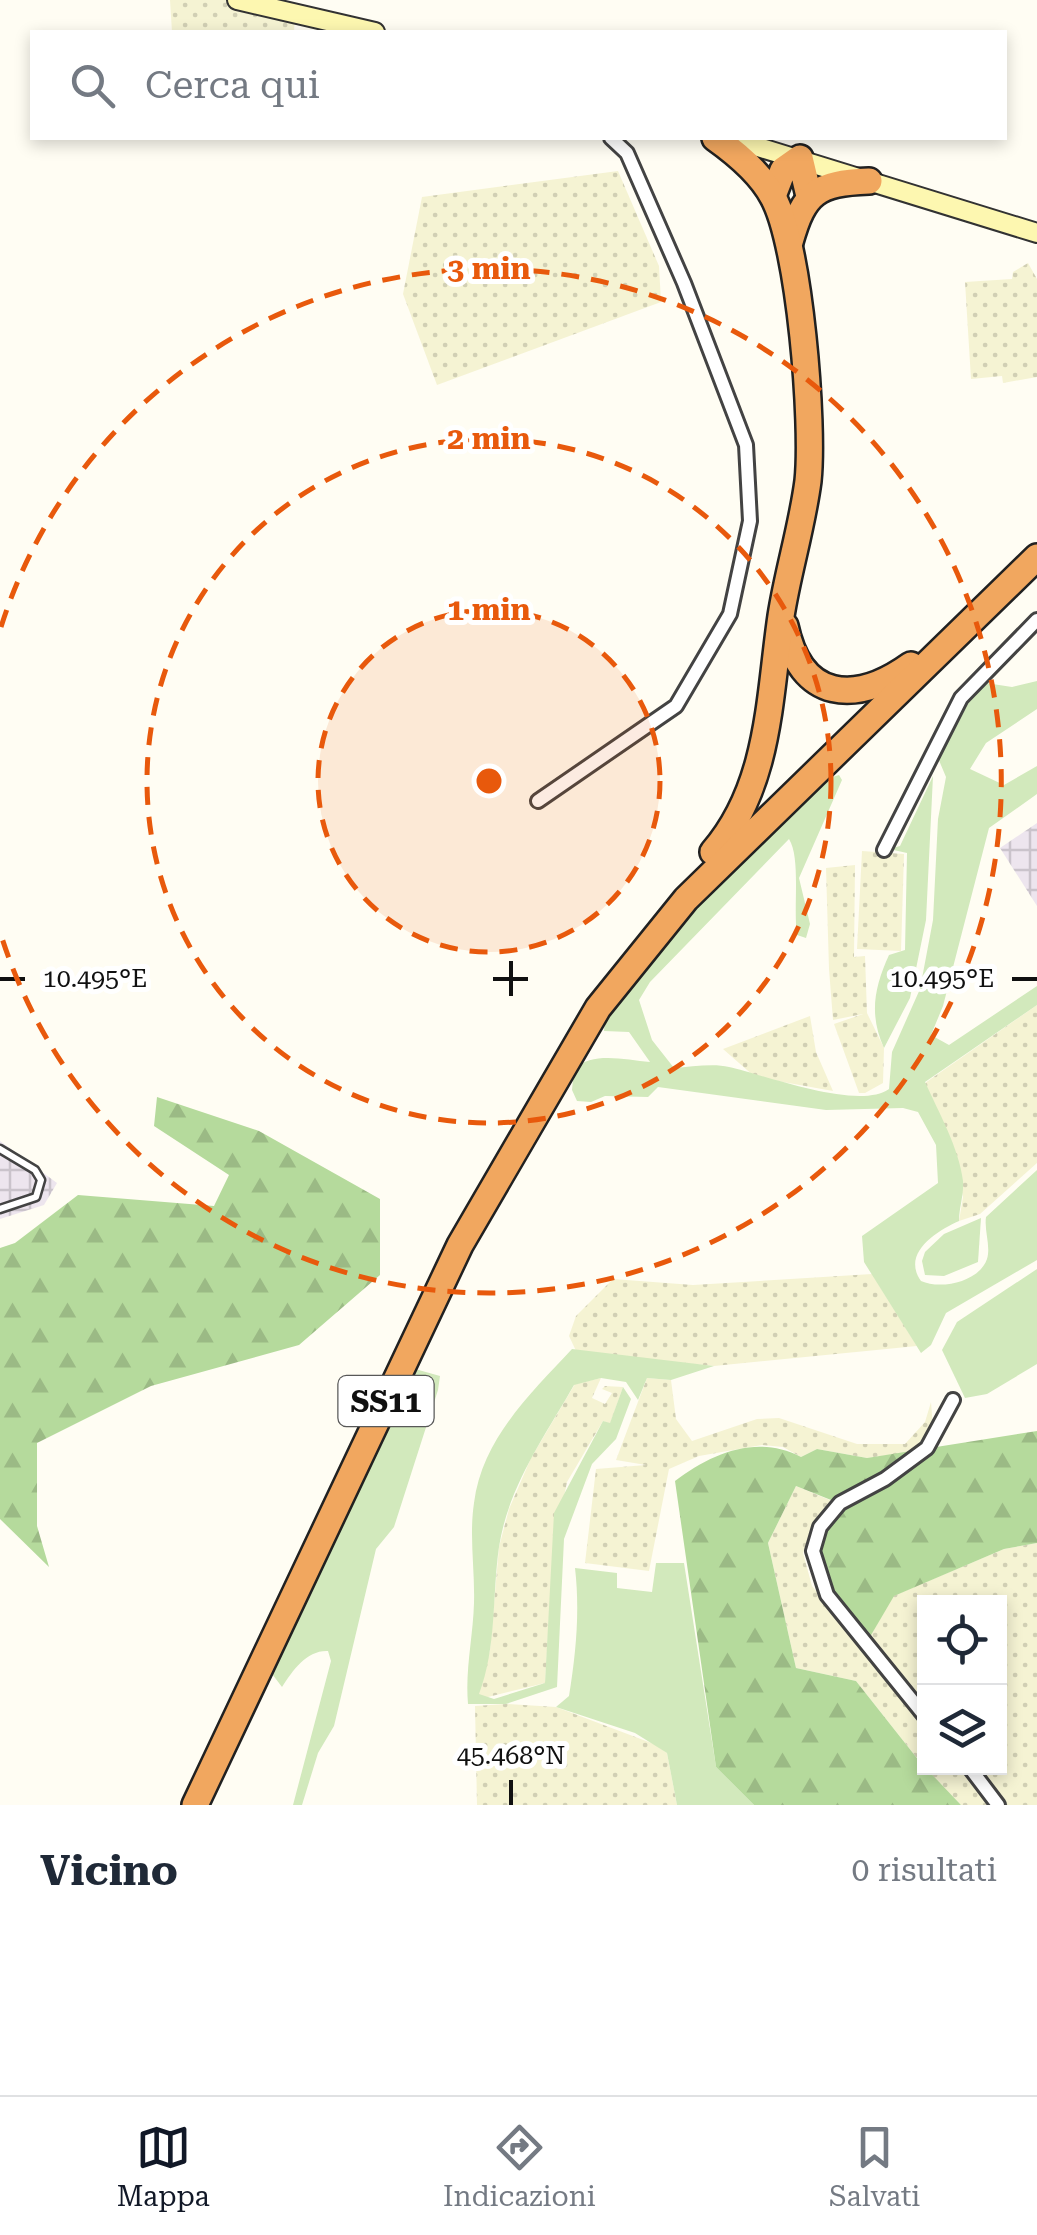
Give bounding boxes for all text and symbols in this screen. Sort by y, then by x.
search box [30,30,1007,140]
icon: search [65,58,120,113]
text: Cerca qui [145,63,320,107]
text: 3 min [447,251,531,286]
text: 2 min [447,421,531,456]
text: 1 min [447,592,531,627]
centre of rings [471,763,507,799]
text: 10.495°E [43,964,147,993]
text: 10.495°E [890,964,994,993]
road number: SS11 [338,1376,434,1426]
map controls [917,1595,1007,1775]
button: locate [917,1595,1007,1685]
button: layers [917,1685,1007,1775]
text: 45.468°N [457,1741,565,1770]
text: Vicino [40,1846,178,1895]
text: 0 risultati [852,1851,997,1889]
tab: Mappa [117,2120,210,2213]
tab: Indicazioni [443,2120,596,2213]
tab: Salvati [829,2120,920,2213]

